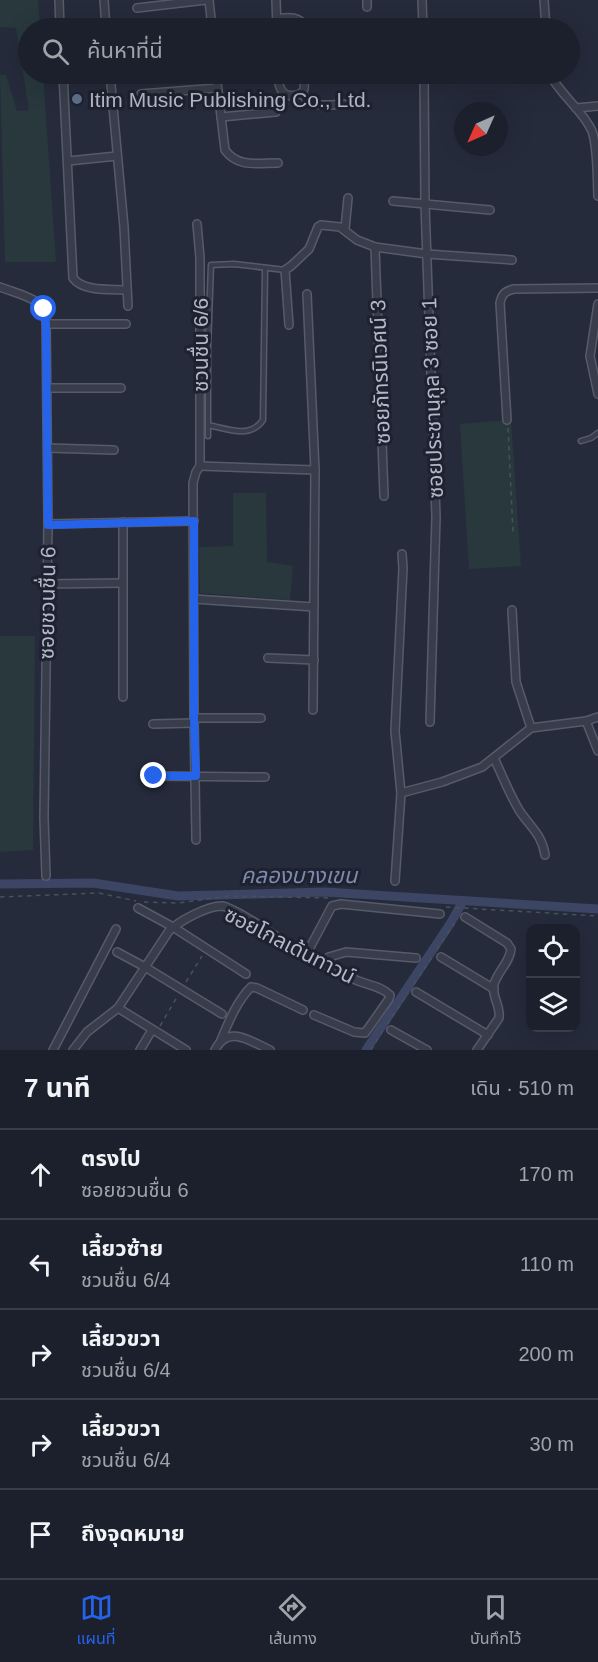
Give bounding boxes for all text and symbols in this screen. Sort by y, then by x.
search box [18,18,580,84]
icon: search [39,35,72,68]
text: ค้นหาที่นี่ [87,38,163,63]
place label: Itim Music Publishing Co., Ltd. [89,88,371,111]
marker: Itim Music Publishing Co., Ltd. [70,92,84,106]
north arrow [454,102,508,156]
route start [30,295,56,321]
street label: ซอยประชานุกูล 3 ซอย 1 [417,297,449,499]
street label: ชวนชื่น 6/6 [186,298,212,392]
street label: ซอยภัทรนิเวศน์ 3 [366,299,394,445]
street label: ซอยชวนชื่น 6 [32,546,59,660]
route end [140,762,166,788]
water label: คลองบางเขน [241,863,359,888]
street label: ซอยโกลเด้นทาวน์ [221,902,359,988]
map controls [526,924,580,1032]
button: locate [526,924,580,978]
button: layers [526,978,580,1032]
text: 7 นาที [24,1073,91,1103]
text: เดิน · 510 m [470,1077,574,1099]
text: ตรงไป [81,1146,141,1171]
icon: ahead [24,1158,57,1191]
text: 170 m [518,1163,574,1185]
text: ซอยชวนชื่น 6 [81,1179,189,1201]
text: เลี้ยวซ้าย [81,1236,163,1261]
icon: left [24,1248,57,1281]
text: 110 m [520,1253,574,1275]
text: ชวนชื่น 6/4 [81,1269,171,1291]
text: เลี้ยวขวา [81,1326,161,1351]
icon: right [24,1338,57,1371]
text: 200 m [518,1343,574,1365]
text: ชวนชื่น 6/4 [81,1359,171,1381]
text: เลี้ยวขวา [81,1416,161,1441]
icon: right [24,1428,57,1461]
text: 30 m [530,1433,574,1455]
text: ชวนชื่น 6/4 [81,1449,171,1471]
icon: arrive [24,1518,57,1551]
text: ถึงจุดหมาย [81,1521,185,1546]
tab: แผนที่ [77,1591,116,1651]
tab: เส้นทาง [269,1591,317,1651]
tab: บันทึกไว้ [470,1591,521,1651]

